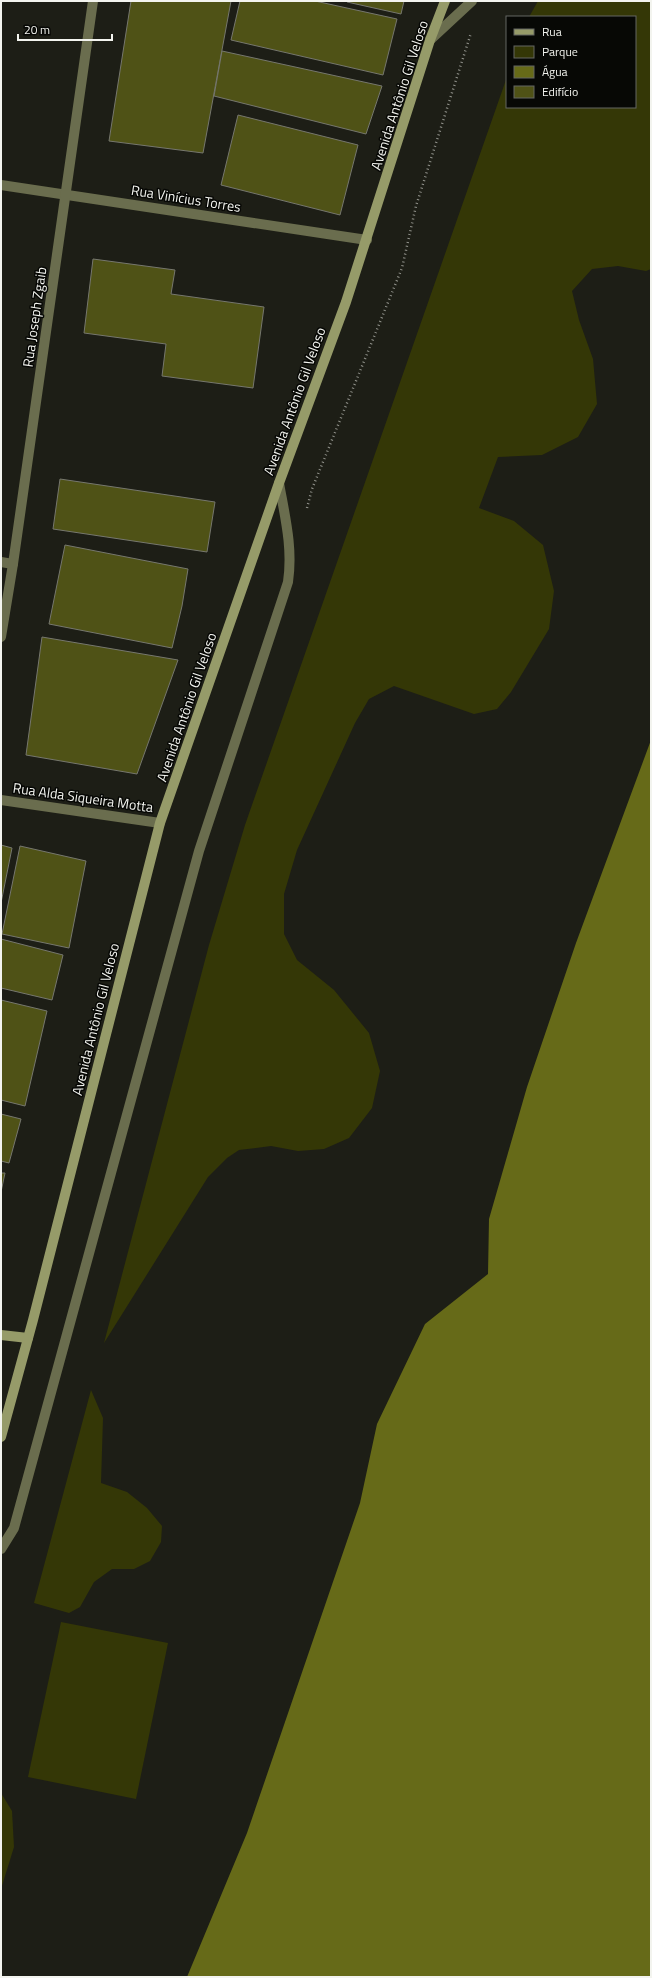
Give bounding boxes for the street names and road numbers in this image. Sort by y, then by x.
street label: Avenida Antônio Gil Veloso [365,17,433,173]
street label: Rua Vinícius Torres [130,179,242,217]
street label: Rua Joseph Zgaib [17,266,51,368]
street label: Avenida Antônio Gil Veloso [257,324,331,478]
street label: Avenida Antônio Gil Veloso [151,630,221,784]
street label: Rua Alda Siqueira Motta [11,777,155,817]
street label: Avenida Antônio Gil Veloso [66,941,124,1097]

